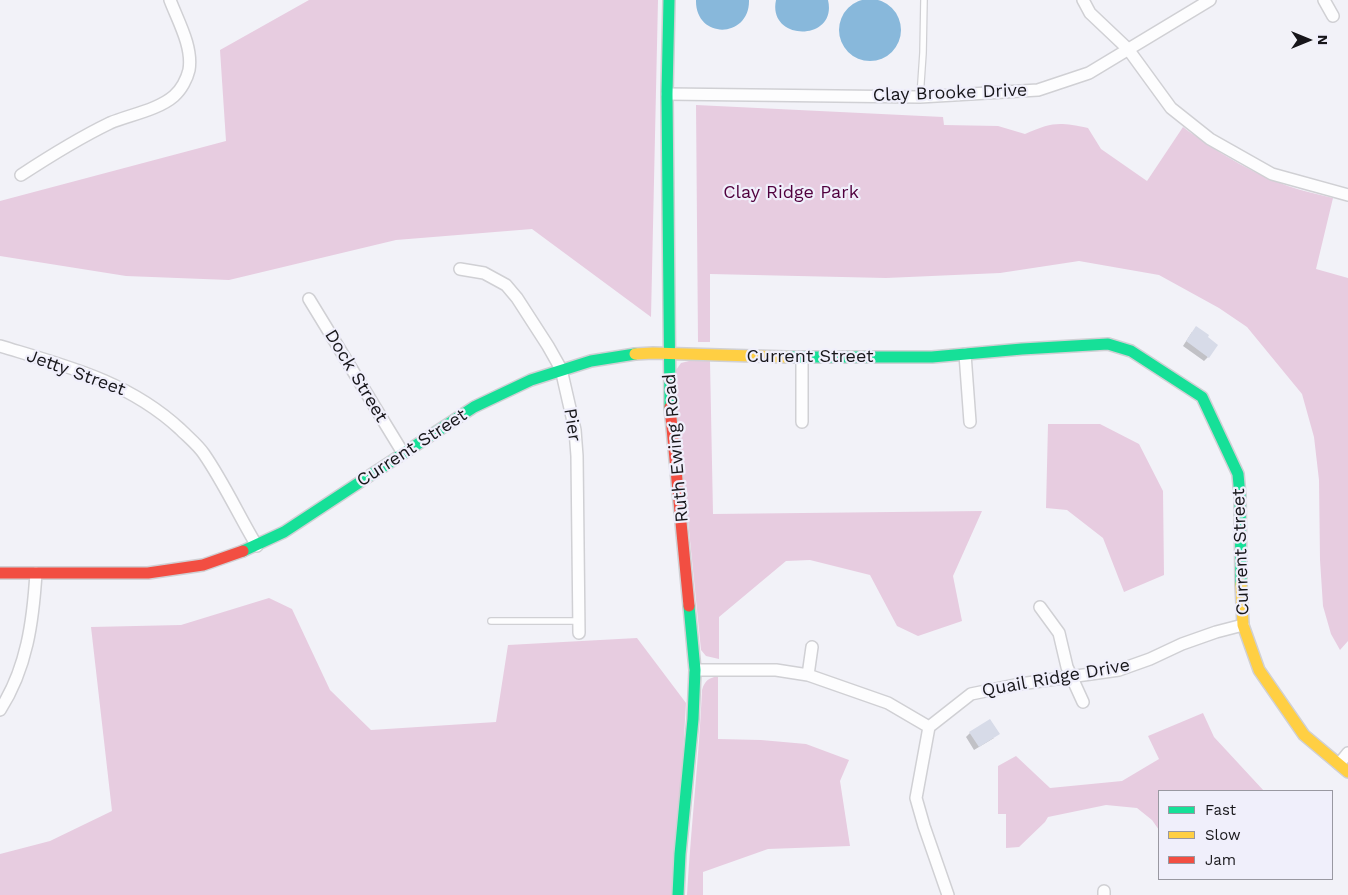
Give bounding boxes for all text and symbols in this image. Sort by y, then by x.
north arrow [1283,15,1333,65]
text: N [1315,35,1331,45]
street label: Clay Brooke Drive [872,80,1028,106]
park label: Clay Ridge Park [723,182,859,204]
street label: Dock Street [320,326,392,426]
street label: Jetty Street [24,345,128,401]
street label: Current Street [746,346,874,368]
street label: Ruth Ewing Road [659,373,693,523]
street label: Current Street [353,404,471,492]
street label: Pier [559,407,585,443]
street label: Current Street [1228,488,1254,616]
street label: Quail Ridge Drive [980,654,1132,702]
legend [1158,790,1333,880]
text: Fast [1205,801,1236,819]
text: Slow [1205,826,1241,844]
text: Jam [1205,851,1236,869]

